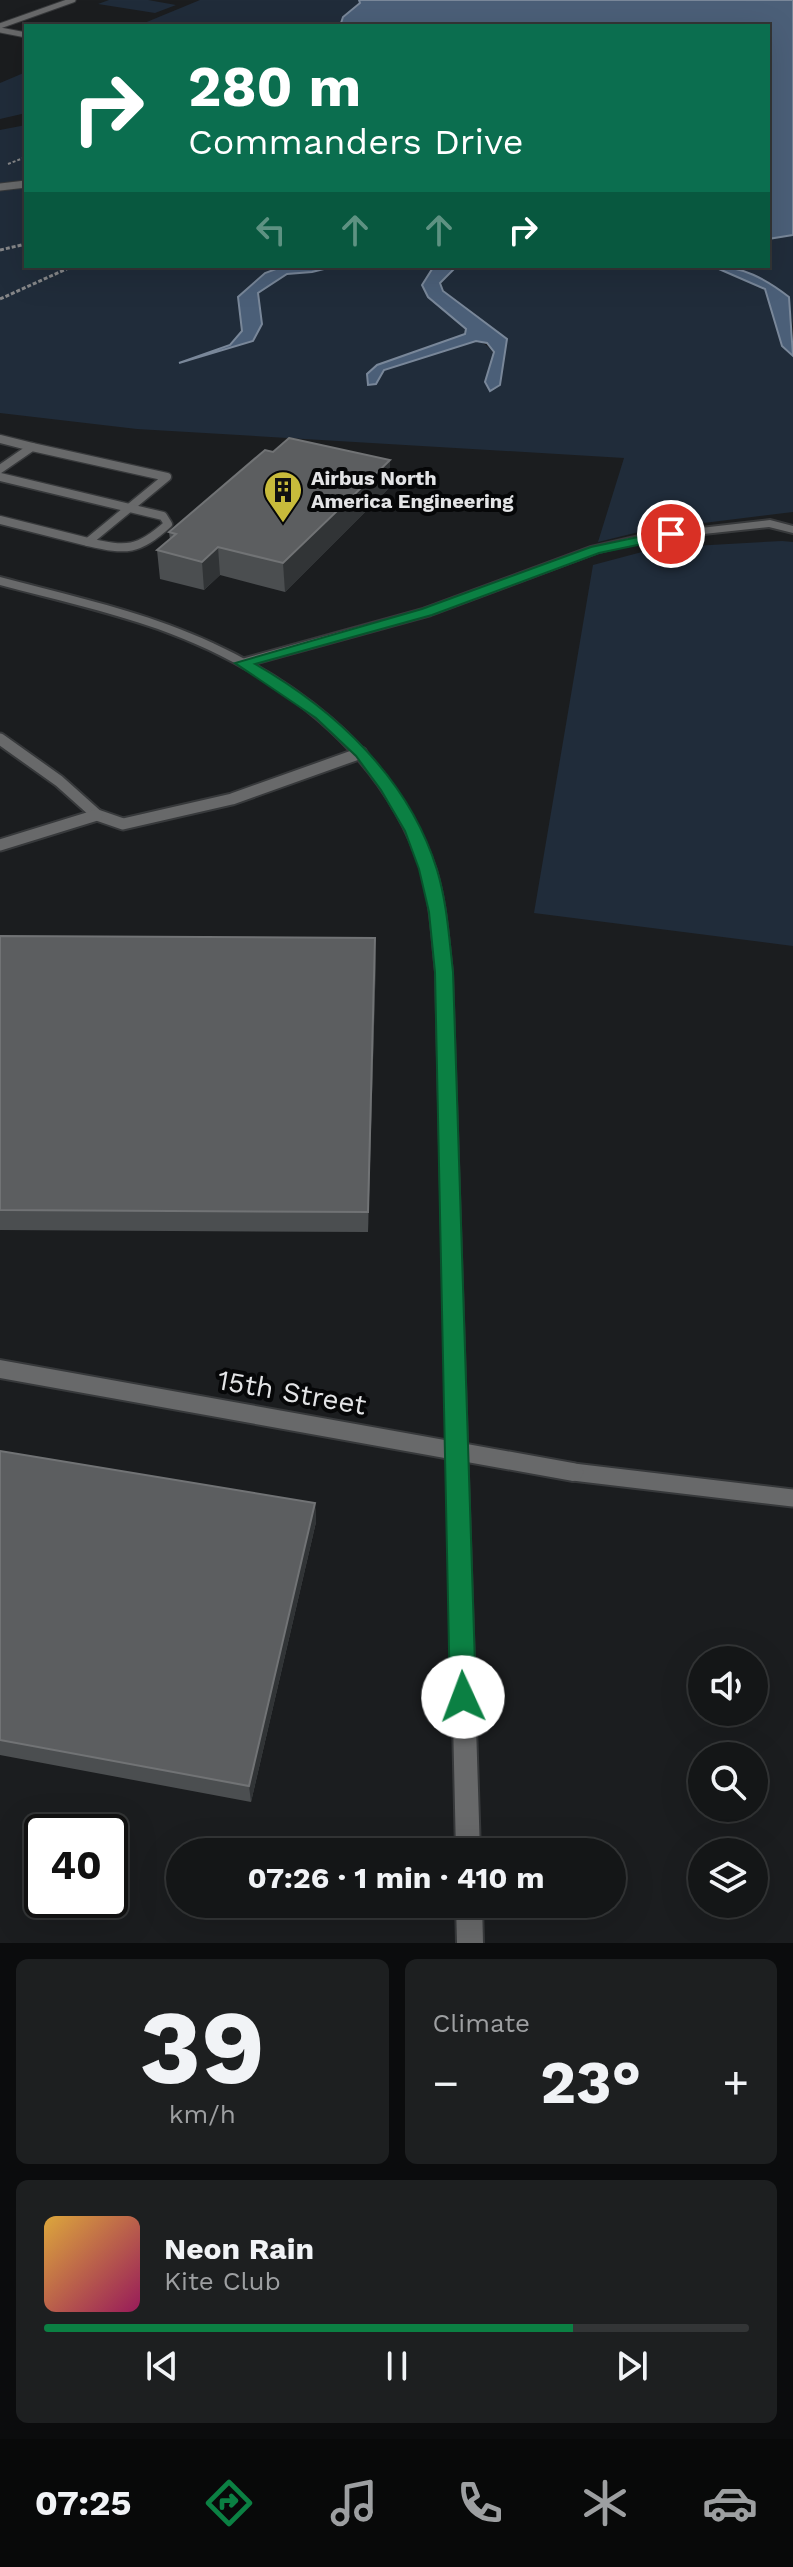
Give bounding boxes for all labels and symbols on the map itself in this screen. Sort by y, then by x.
place label: Airbus North America Engineering [311,466,514,513]
building icon: Airbus North America Engineering [262,469,304,524]
pin [637,500,705,568]
street label: 15th Street [215,1363,369,1422]
position arrow [421,1655,505,1739]
speed limit sign: 40 [24,1814,128,1918]

